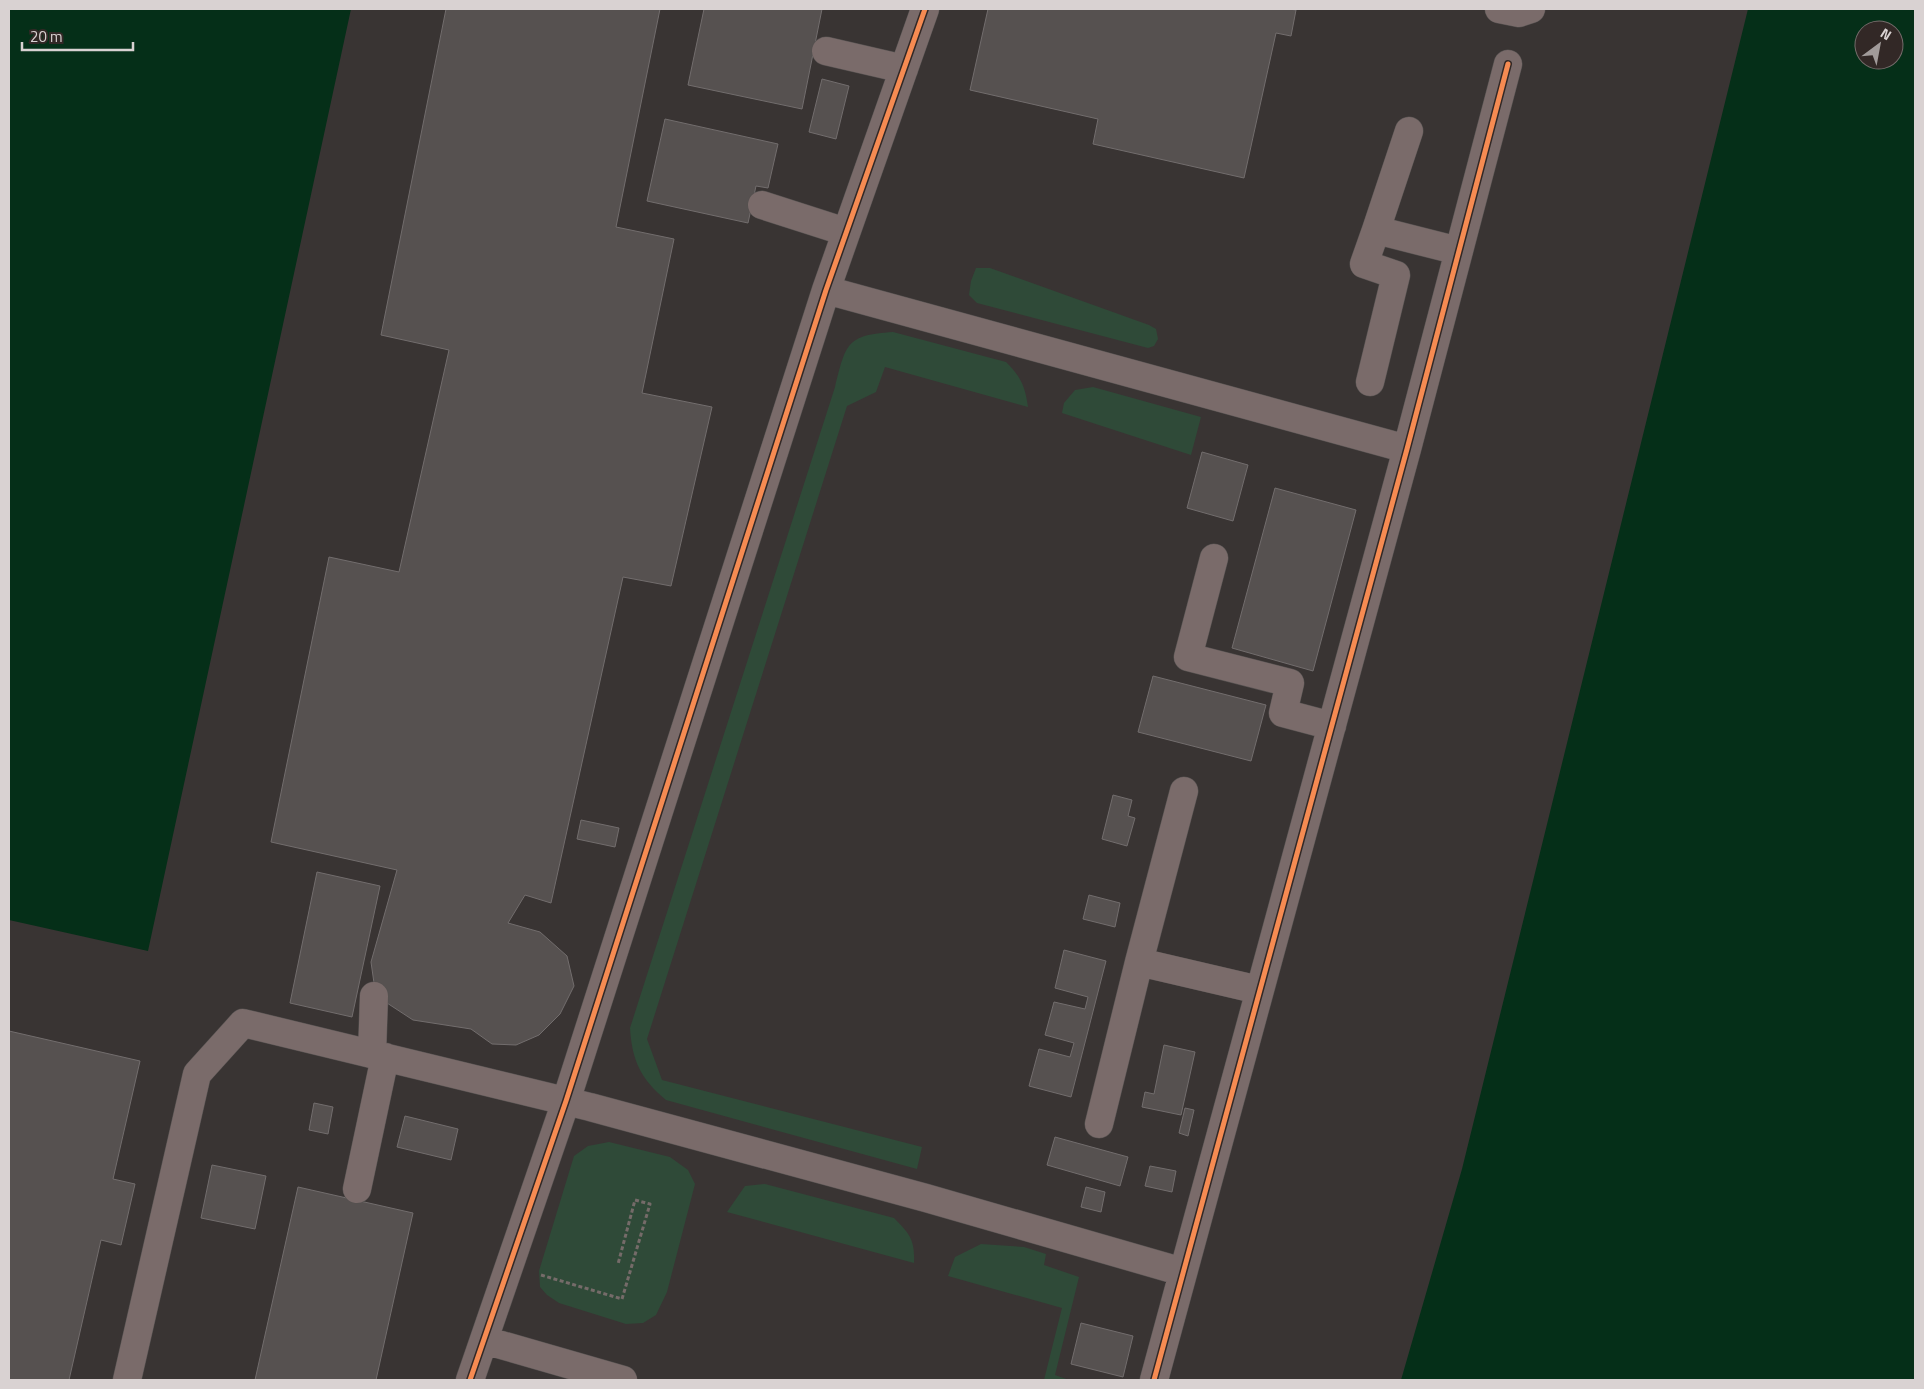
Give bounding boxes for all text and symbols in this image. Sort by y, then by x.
scale bar [22,20,134,52]
north arrow [1854,20,1904,70]
text: N [1876,22,1896,45]
text: 20 m [30,25,63,48]

